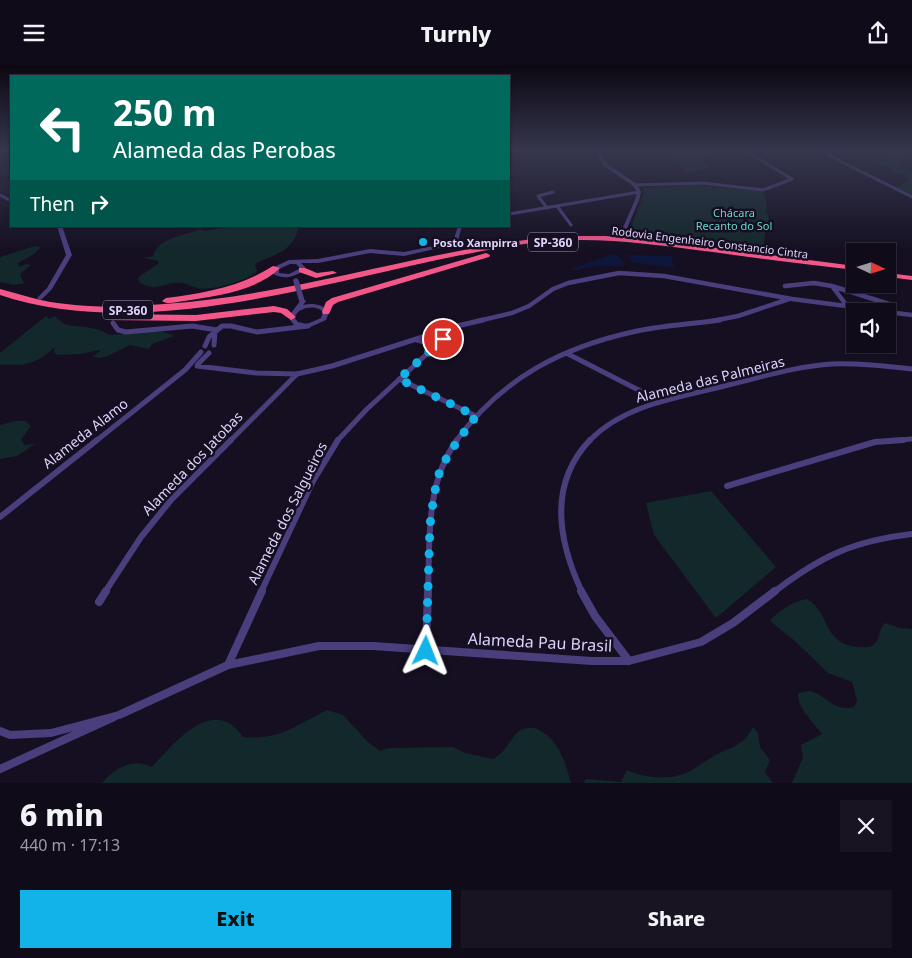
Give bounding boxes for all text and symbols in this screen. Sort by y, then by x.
text: Turnly [421,18,491,48]
icon: menu [20,19,48,47]
icon: share [864,19,892,47]
text: 250 m [113,89,216,136]
icon: left [30,95,95,160]
text: Alameda das Perobas [113,134,336,164]
icon: right [85,190,113,218]
text: Then [30,191,75,217]
park label: Chácara Recanto do Sol [696,205,772,233]
street label: Rodovia Engenheiro Constancio Cintra [611,223,809,261]
road number: SP-360 [528,233,578,251]
place label: Posto Xampirra [433,235,518,250]
marker: Posto Xampirra [417,236,429,248]
north arrow [846,243,896,293]
map controls [846,243,896,353]
road number: SP-360 [103,301,153,319]
button: sound [846,303,896,353]
pin [422,318,464,360]
icon: arrive [429,325,457,353]
street label: Alameda das Palmeiras [634,351,787,407]
street label: Alameda Alamo [38,394,132,472]
street label: Alameda dos Jatobas [137,407,247,519]
street label: Alameda dos Salgueiros [243,438,331,587]
position arrow [399,624,451,676]
street label: Alameda Pau Brasil [467,627,613,657]
text: 6 min [20,794,104,835]
button: close [840,800,892,852]
text: 440 m · 17:13 [20,834,120,856]
button: Exit [20,890,451,948]
button: Share [461,890,892,948]

